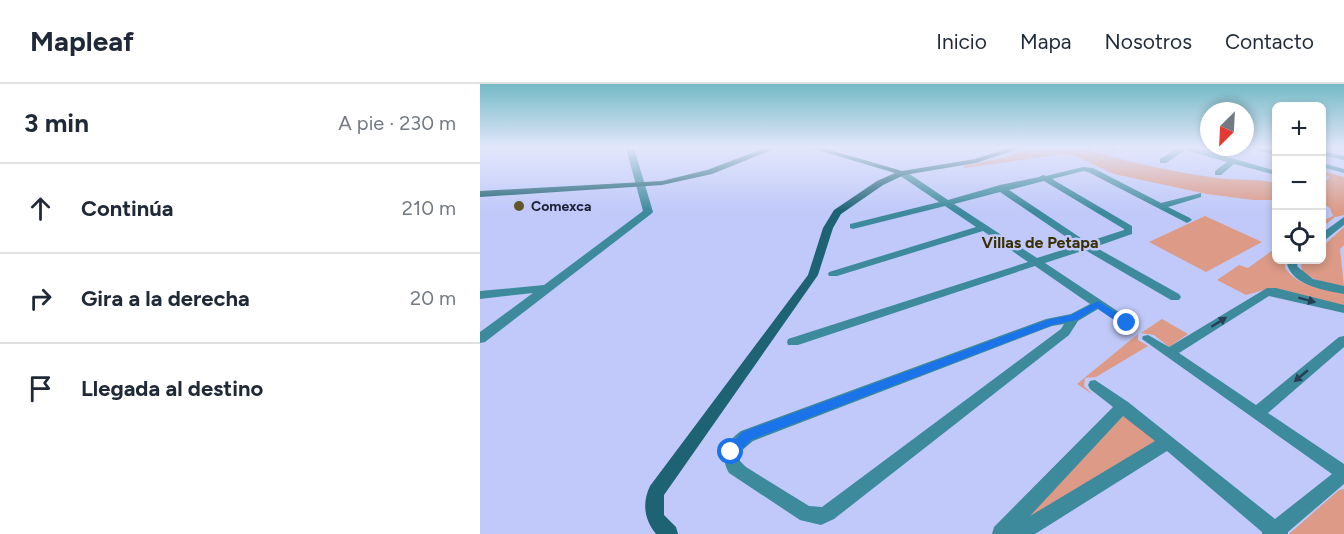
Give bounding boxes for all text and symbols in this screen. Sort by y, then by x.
text: Mapleaf [30,24,134,58]
text: Inicio [936,29,987,54]
text: Mapa [1020,29,1072,54]
text: Nosotros [1105,29,1192,54]
text: Contacto [1225,29,1314,54]
north arrow [1200,102,1254,156]
map controls [1272,102,1326,264]
button: + [1272,102,1326,156]
text: 3 min [24,107,89,139]
text: A pie · 230 m [338,111,456,135]
button: − [1272,156,1326,210]
icon: ahead [24,192,57,225]
text: Continúa [81,195,174,222]
text: 210 m [402,196,456,220]
place label: Comexca [531,198,591,215]
marker: Comexca [512,199,526,213]
button: locate [1272,210,1326,264]
district label: Villas de Petapa [982,233,1098,252]
icon: right [24,282,57,315]
text: Gira a la derecha [81,285,250,312]
text: 20 m [410,286,456,310]
one-way arrow [1297,295,1316,305]
route end [1113,309,1139,335]
one-way arrow [1211,316,1227,327]
one-way arrow [1293,370,1309,383]
icon: arrive [24,372,57,405]
text: Llegada al destino [81,375,263,402]
route start [717,438,743,464]

